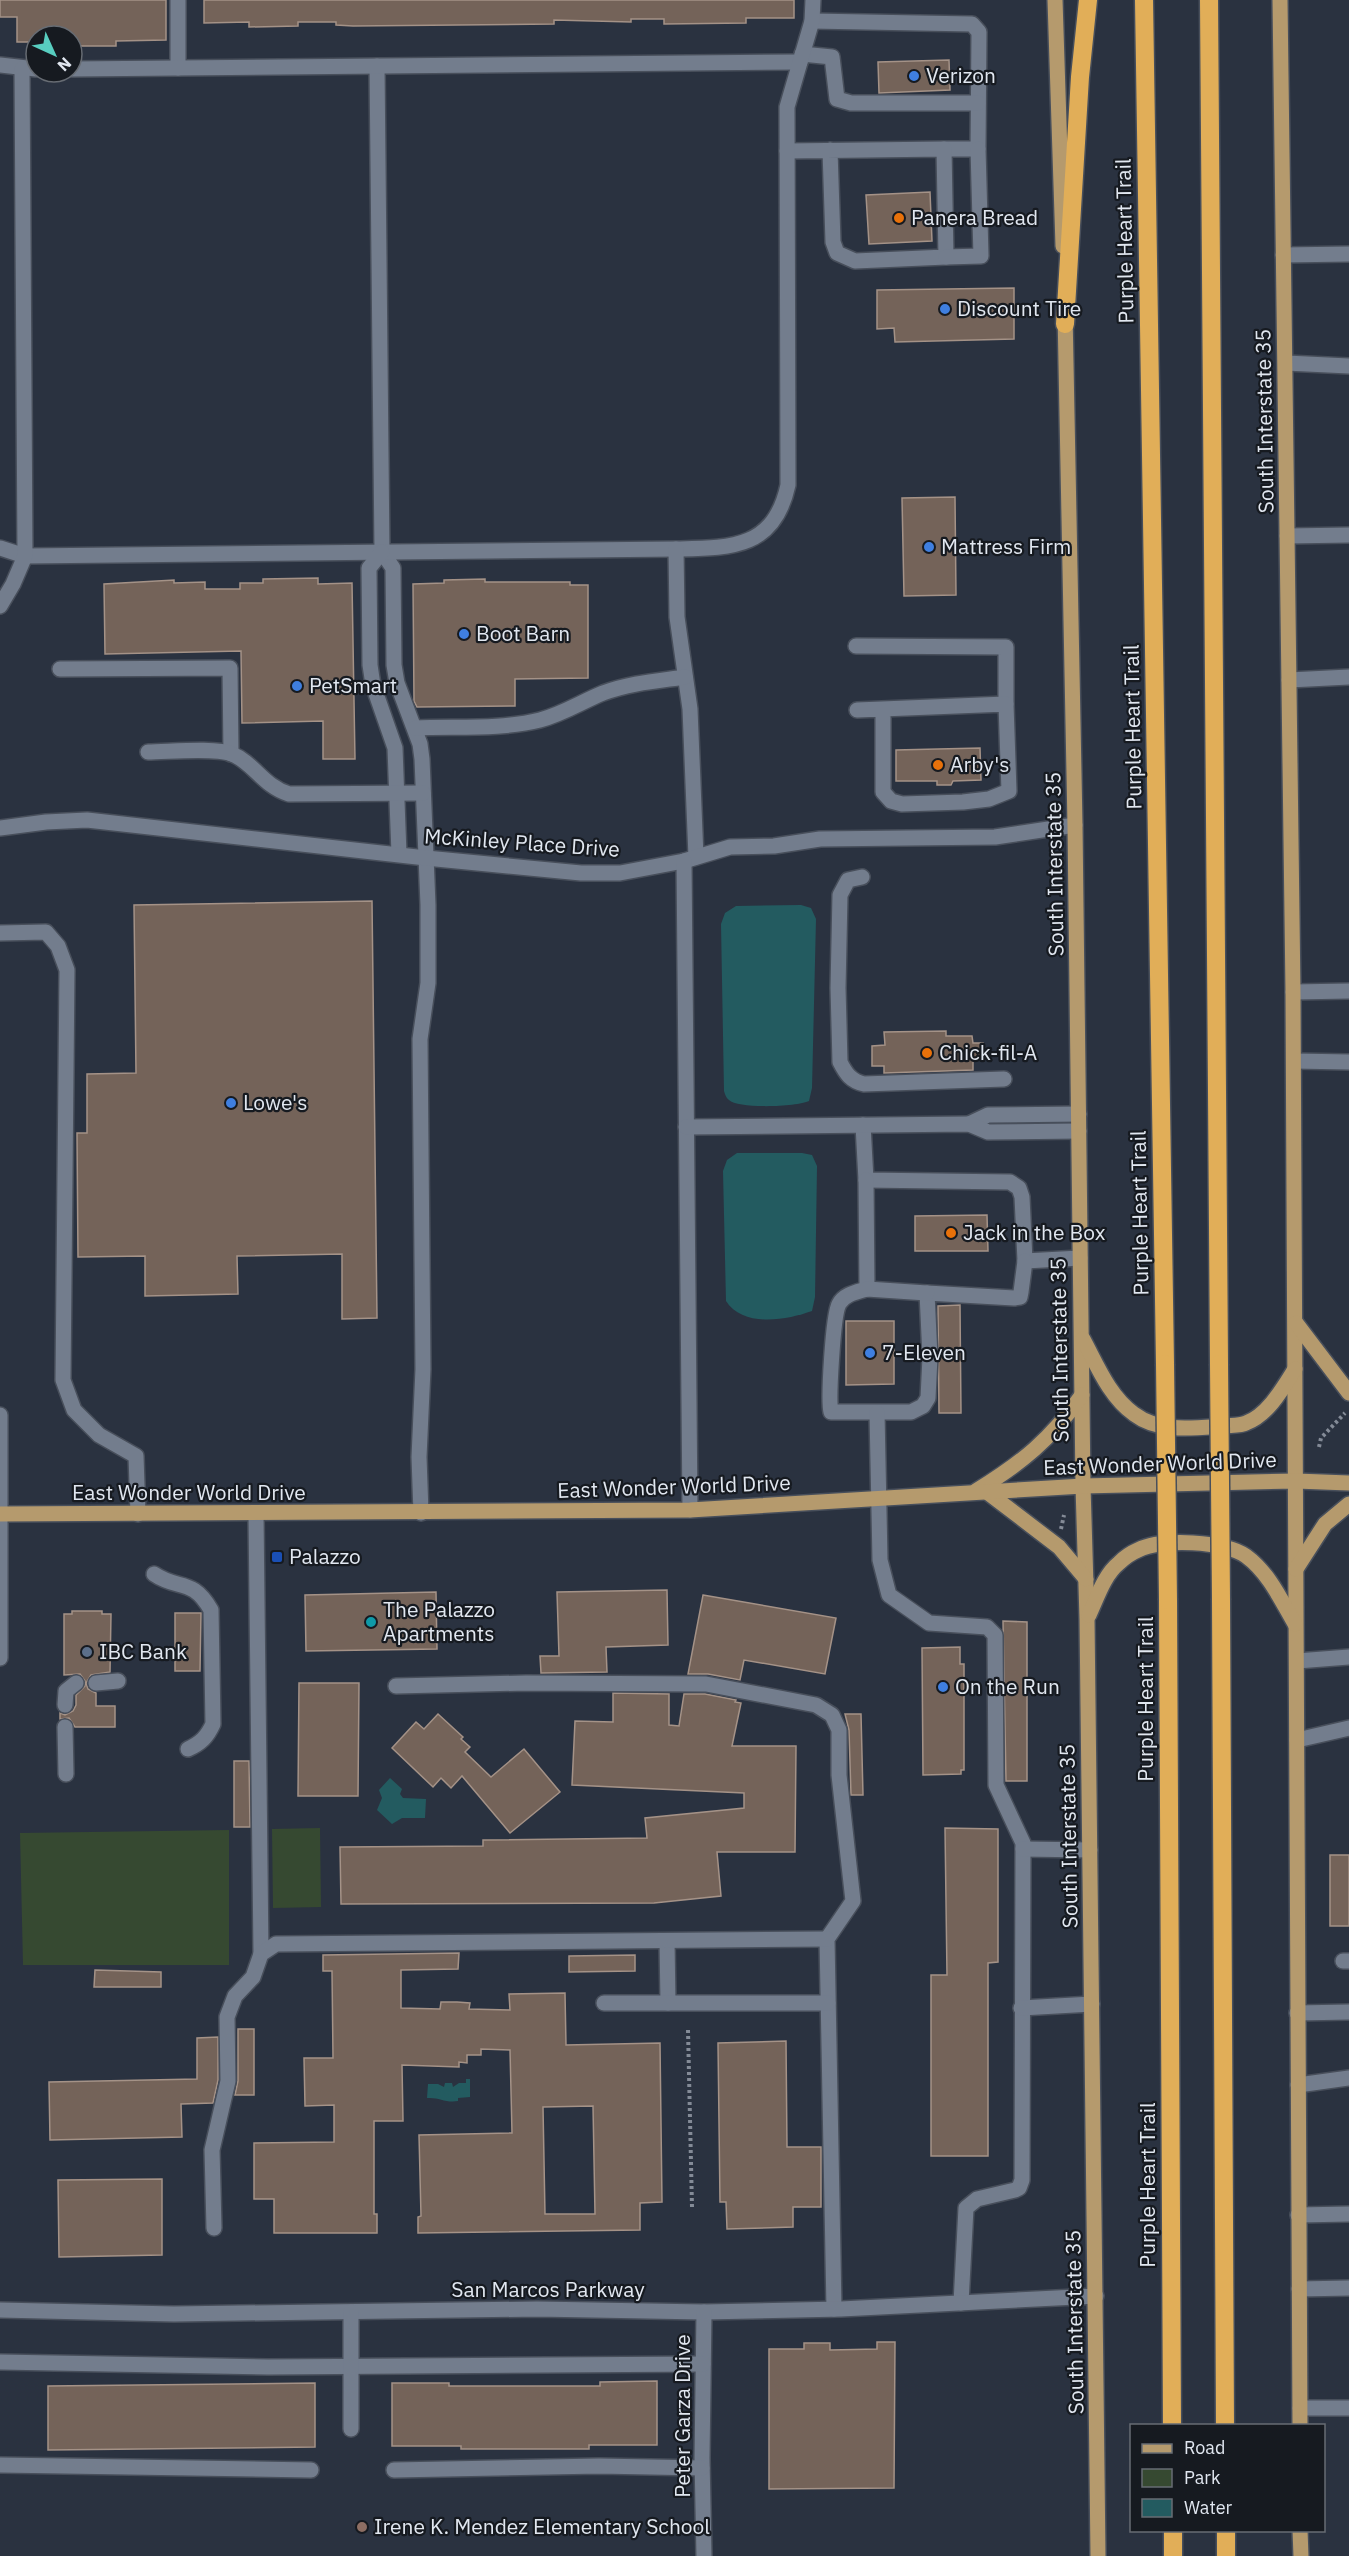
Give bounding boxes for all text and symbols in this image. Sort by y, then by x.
north arrow [24,24,84,84]
text: N [53,53,76,76]
place label: Verizon [926,61,996,89]
marker: Verizon [907,69,921,83]
street label: Purple Heart Trail [1109,158,1139,324]
place label: Panera Bread [911,203,1038,231]
marker: Panera Bread [892,211,906,225]
place label: Discount Tire [957,294,1081,322]
marker: Discount Tire [938,302,952,316]
street label: South Interstate 35 [1248,328,1280,514]
place label: Mattress Firm [941,532,1071,560]
marker: Mattress Firm [922,540,936,554]
place label: Boot Barn [476,619,570,647]
marker: Boot Barn [457,627,471,641]
street label: Purple Heart Trail [1117,644,1147,810]
place label: PetSmart [309,671,397,699]
marker: PetSmart [290,679,304,693]
place label: Arby's [950,750,1009,778]
marker: Arby's [931,758,945,772]
street label: South Interstate 35 [1038,771,1070,957]
street label: McKinley Place Drive [423,821,621,863]
place label: Chick-fil-A [939,1038,1037,1066]
marker: Chick-fil-A [920,1046,934,1060]
place label: Lowe's [243,1088,307,1116]
marker: Lowe's [224,1096,238,1110]
street label: Purple Heart Trail [1124,1130,1154,1296]
place label: Jack in the Box [963,1218,1106,1246]
marker: Jack in the Box [944,1226,958,1240]
street label: South Interstate 35 [1043,1257,1075,1443]
place label: 7-Eleven [882,1338,966,1366]
marker: 7-Eleven [863,1346,877,1360]
street label: East Wonder World Drive [1043,1445,1277,1481]
street label: East Wonder World Drive [557,1468,791,1504]
street label: East Wonder World Drive [72,1478,306,1506]
place label: Palazzo [289,1542,361,1570]
marker: Palazzo [270,1550,284,1564]
place label: The Palazzo Apartments [383,1595,495,1647]
marker: The Palazzo Apartments [364,1615,378,1629]
street label: Purple Heart Trail [1131,1616,1159,1782]
place label: IBC Bank [99,1637,187,1665]
marker: IBC Bank [80,1645,94,1659]
place label: On the Run [955,1672,1060,1700]
marker: On the Run [936,1680,950,1694]
street label: South Interstate 35 [1052,1743,1084,1929]
street label: Purple Heart Trail [1133,2102,1161,2268]
street label: South Interstate 35 [1058,2229,1090,2415]
street label: San Marcos Parkway [451,2275,645,2303]
street label: Peter Garza Drive [668,2334,696,2498]
legend [1130,2424,1325,2532]
text: Road [1184,2436,1225,2459]
text: Park [1184,2466,1221,2489]
text: Water [1184,2496,1233,2519]
place label: Irene K. Mendez Elementary School [374,2512,710,2540]
marker: Irene K. Mendez Elementary School [355,2520,369,2534]

